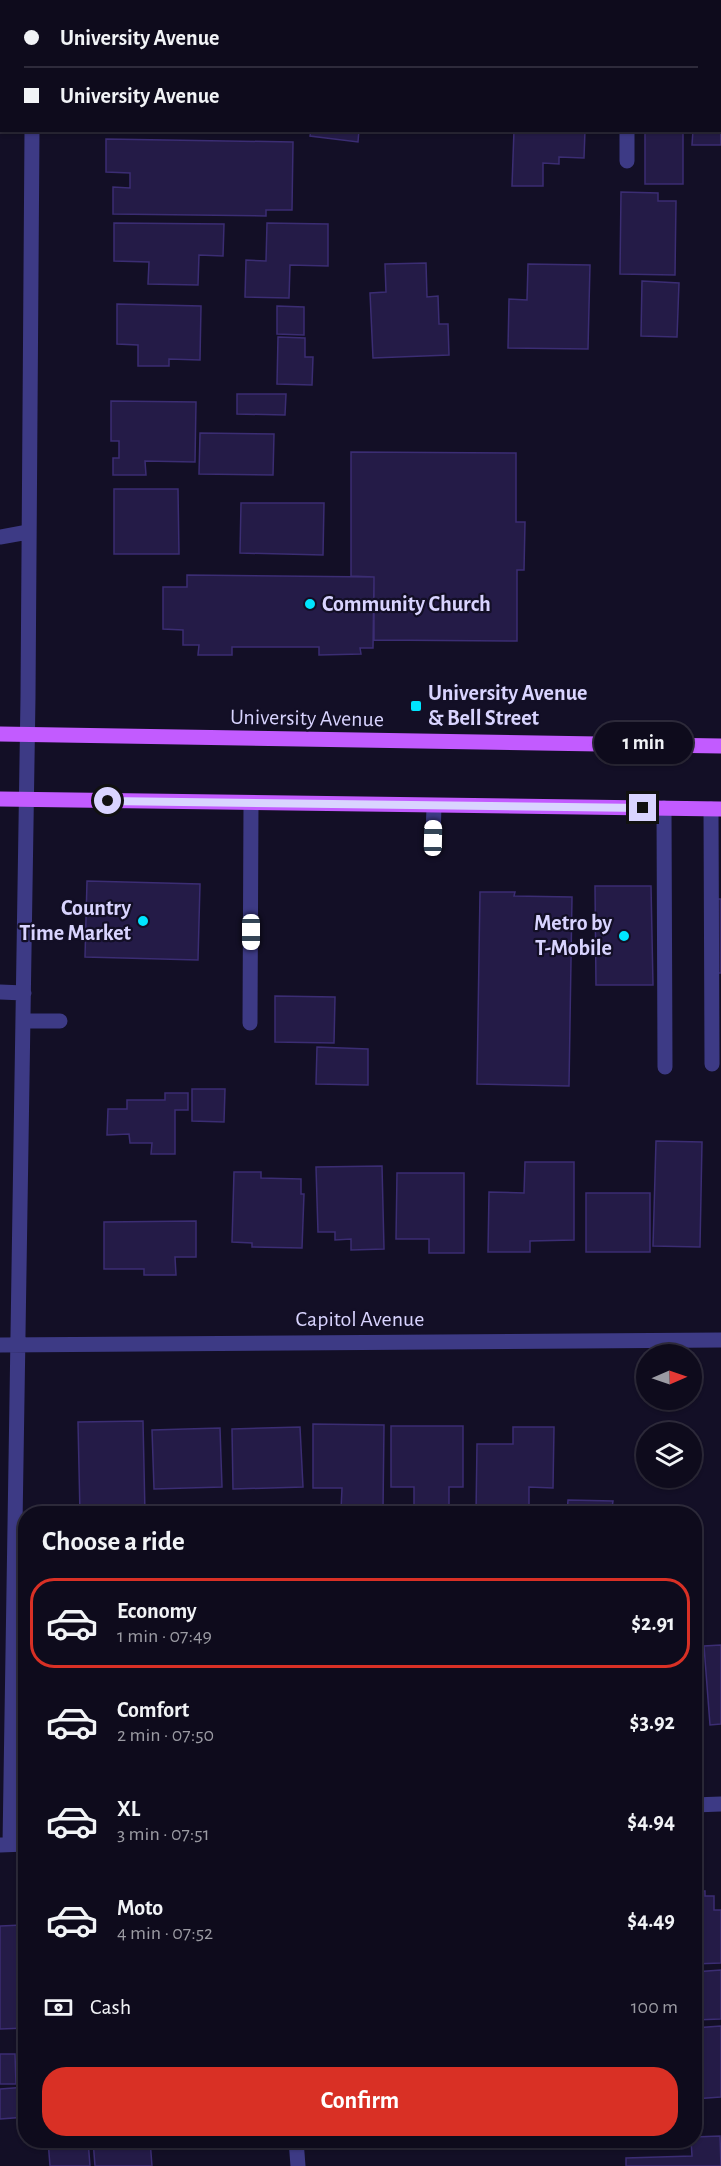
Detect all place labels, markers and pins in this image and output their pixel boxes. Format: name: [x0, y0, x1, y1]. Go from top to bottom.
place label: Community Church: [322, 593, 491, 616]
marker: Community Church: [303, 597, 317, 611]
place label: University Avenue & Bell Street: [428, 682, 588, 729]
marker: University Avenue & Bell Street: [409, 699, 423, 713]
place label: Country Time Market: [19, 897, 132, 944]
place label: Metro by T-Mobile: [534, 912, 612, 959]
marker: Country Time Market: [136, 914, 150, 928]
marker: Metro by T-Mobile: [617, 929, 631, 943]

